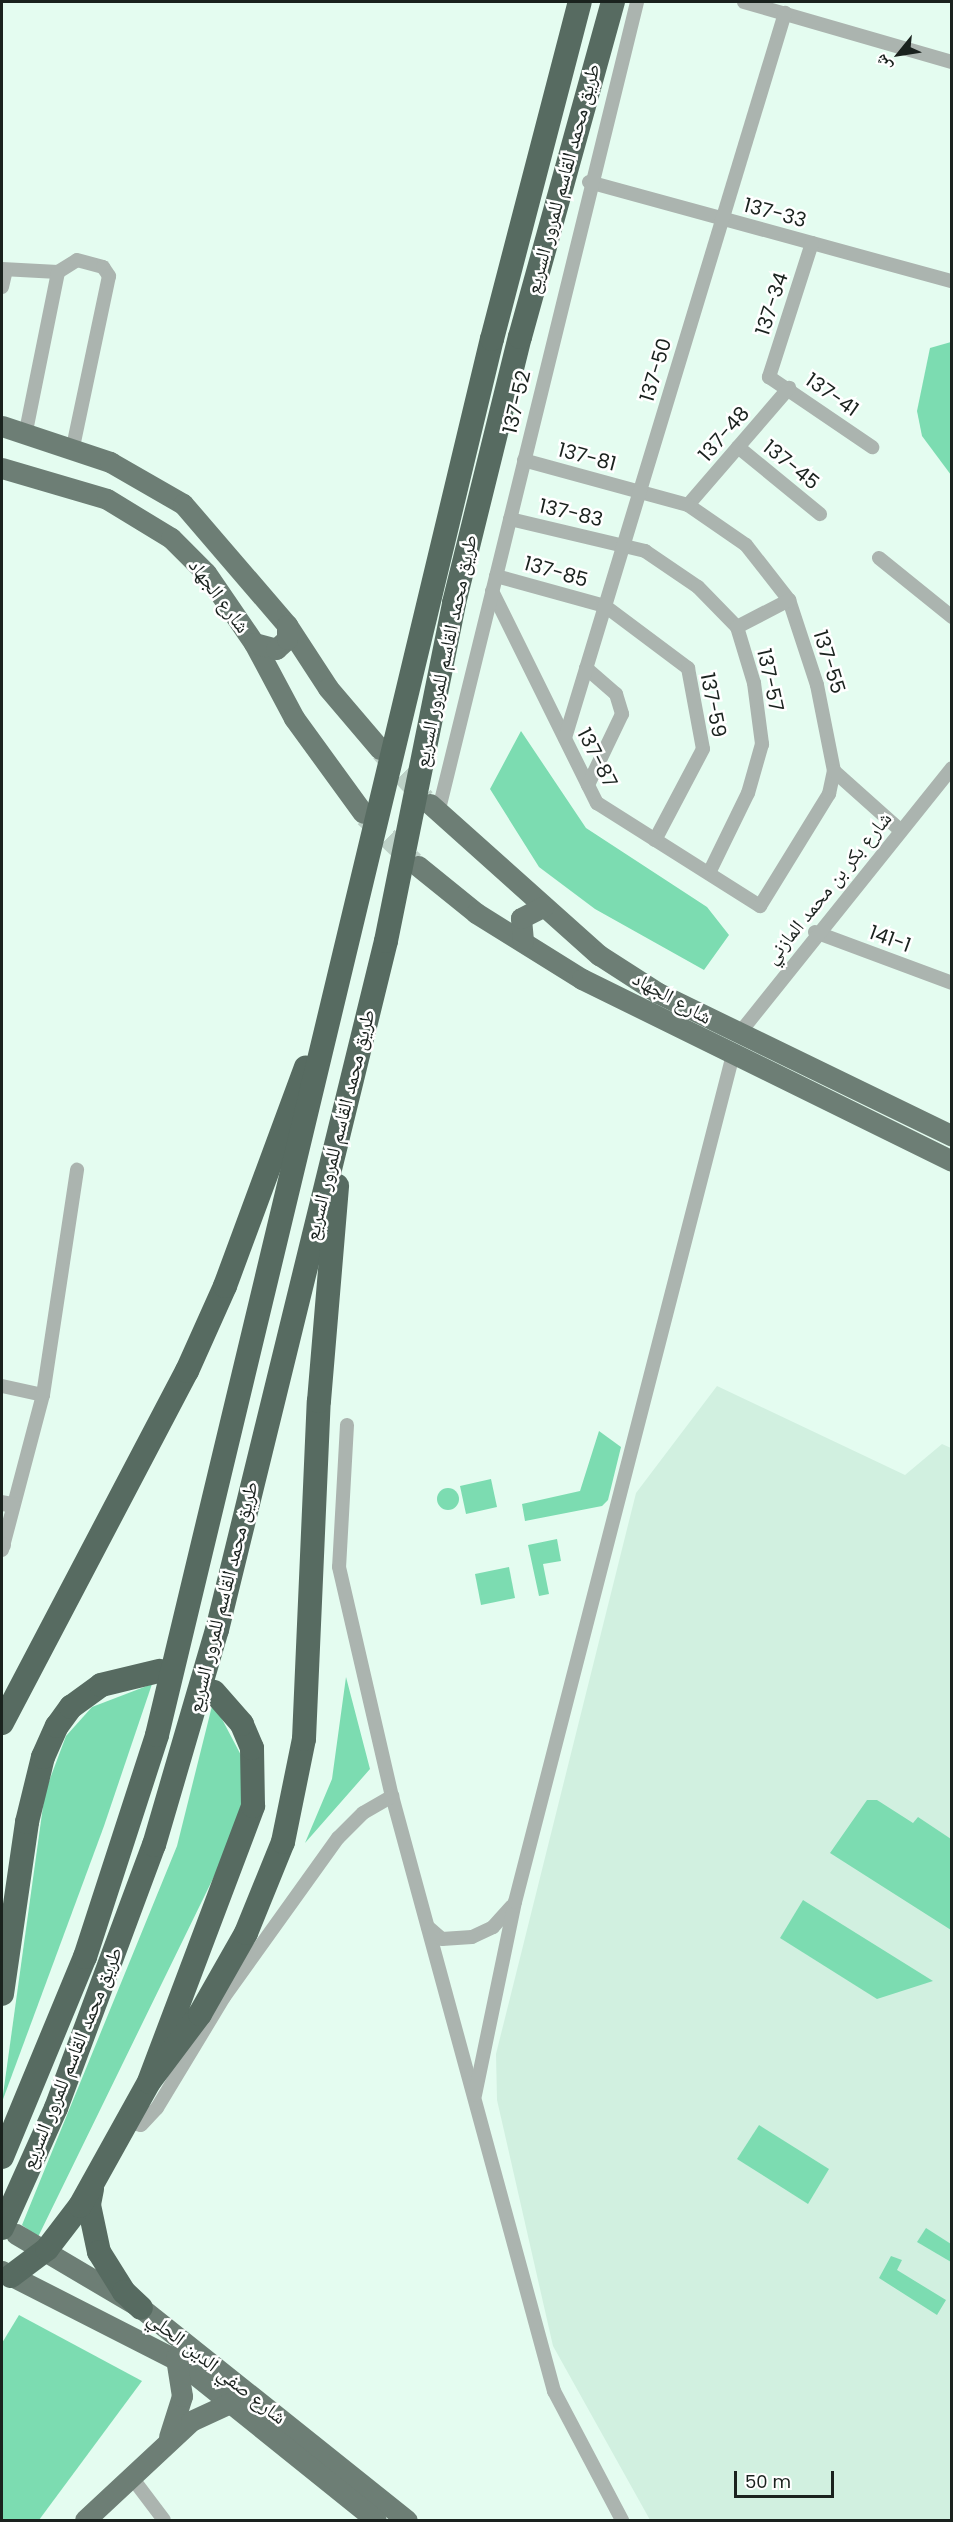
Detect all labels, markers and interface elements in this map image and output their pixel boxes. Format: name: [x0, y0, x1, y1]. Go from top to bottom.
north arrow: [869, 24, 929, 84]
text: ش: [869, 50, 897, 76]
street label: طريق محمد القاسم للمرور السريع: [521, 61, 605, 297]
street label: 137-33: [741, 193, 809, 233]
street label: 137-34: [751, 270, 793, 338]
street label: 137-50: [635, 335, 677, 405]
street label: 137-52: [498, 368, 536, 436]
street label: 137-41: [801, 368, 863, 422]
street label: 137-48: [694, 401, 754, 467]
street label: 137-45: [758, 435, 824, 495]
street label: 137-81: [555, 438, 619, 476]
street label: 137-83: [537, 494, 605, 532]
street label: طريق محمد القاسم للمرور السريع: [410, 532, 482, 770]
street label: 137-85: [521, 551, 591, 593]
street label: شارع الجهاد: [183, 554, 255, 638]
street label: 137-55: [808, 627, 850, 697]
street label: 137-57: [752, 646, 788, 714]
street label: 137-59: [695, 671, 731, 739]
street label: 137-87: [572, 724, 622, 792]
street label: شارع بكر بن محمد المازني: [759, 807, 897, 969]
street label: 141-1: [866, 920, 914, 958]
street label: شارع الجهاد: [628, 967, 716, 1029]
street label: طريق محمد القاسم للمرور السريع: [300, 1007, 380, 1243]
street label: طريق محمد القاسم للمرور السريع: [183, 1479, 263, 1715]
street label: طريق محمد القاسم للمرور السريع: [16, 1943, 128, 2173]
street label: شارع صفي الدين الحلي: [143, 2306, 291, 2430]
scale bar: [737, 2459, 838, 2497]
text: 50 m: [745, 2469, 791, 2494]

